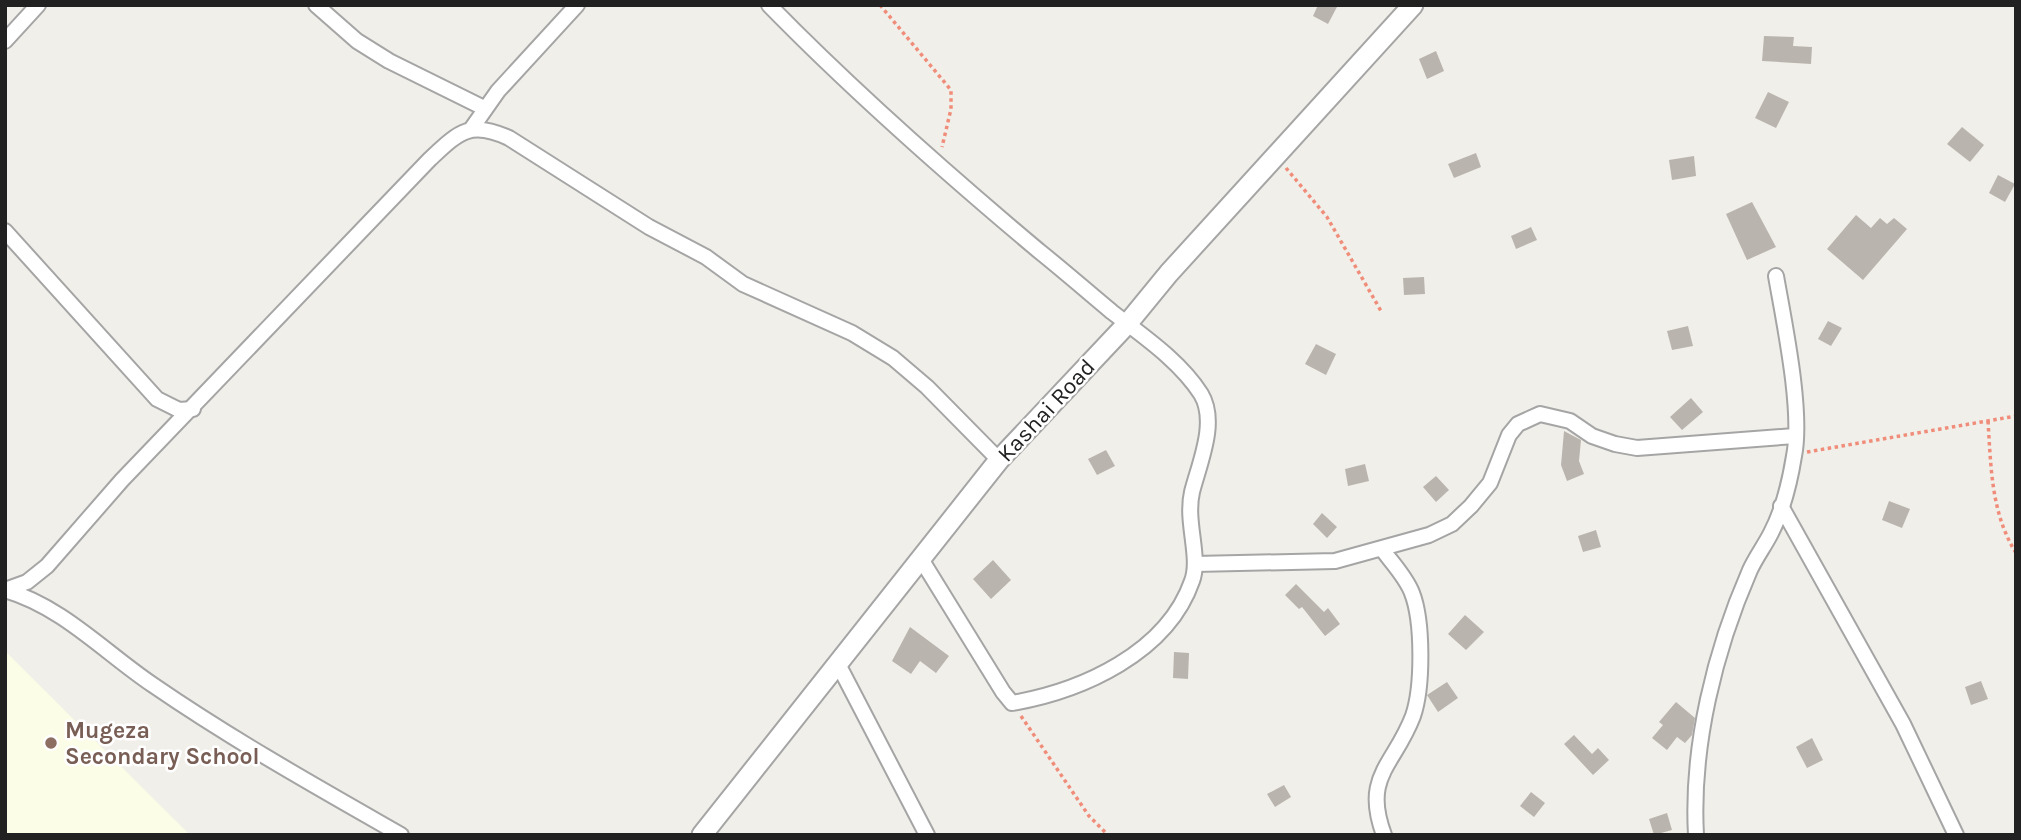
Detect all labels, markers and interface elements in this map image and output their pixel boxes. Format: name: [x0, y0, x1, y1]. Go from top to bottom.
street label: Kashai Road: [992, 353, 1101, 467]
place label: Mugeza Secondary School: [65, 717, 260, 770]
marker: Mugeza Secondary School: [43, 735, 59, 751]

